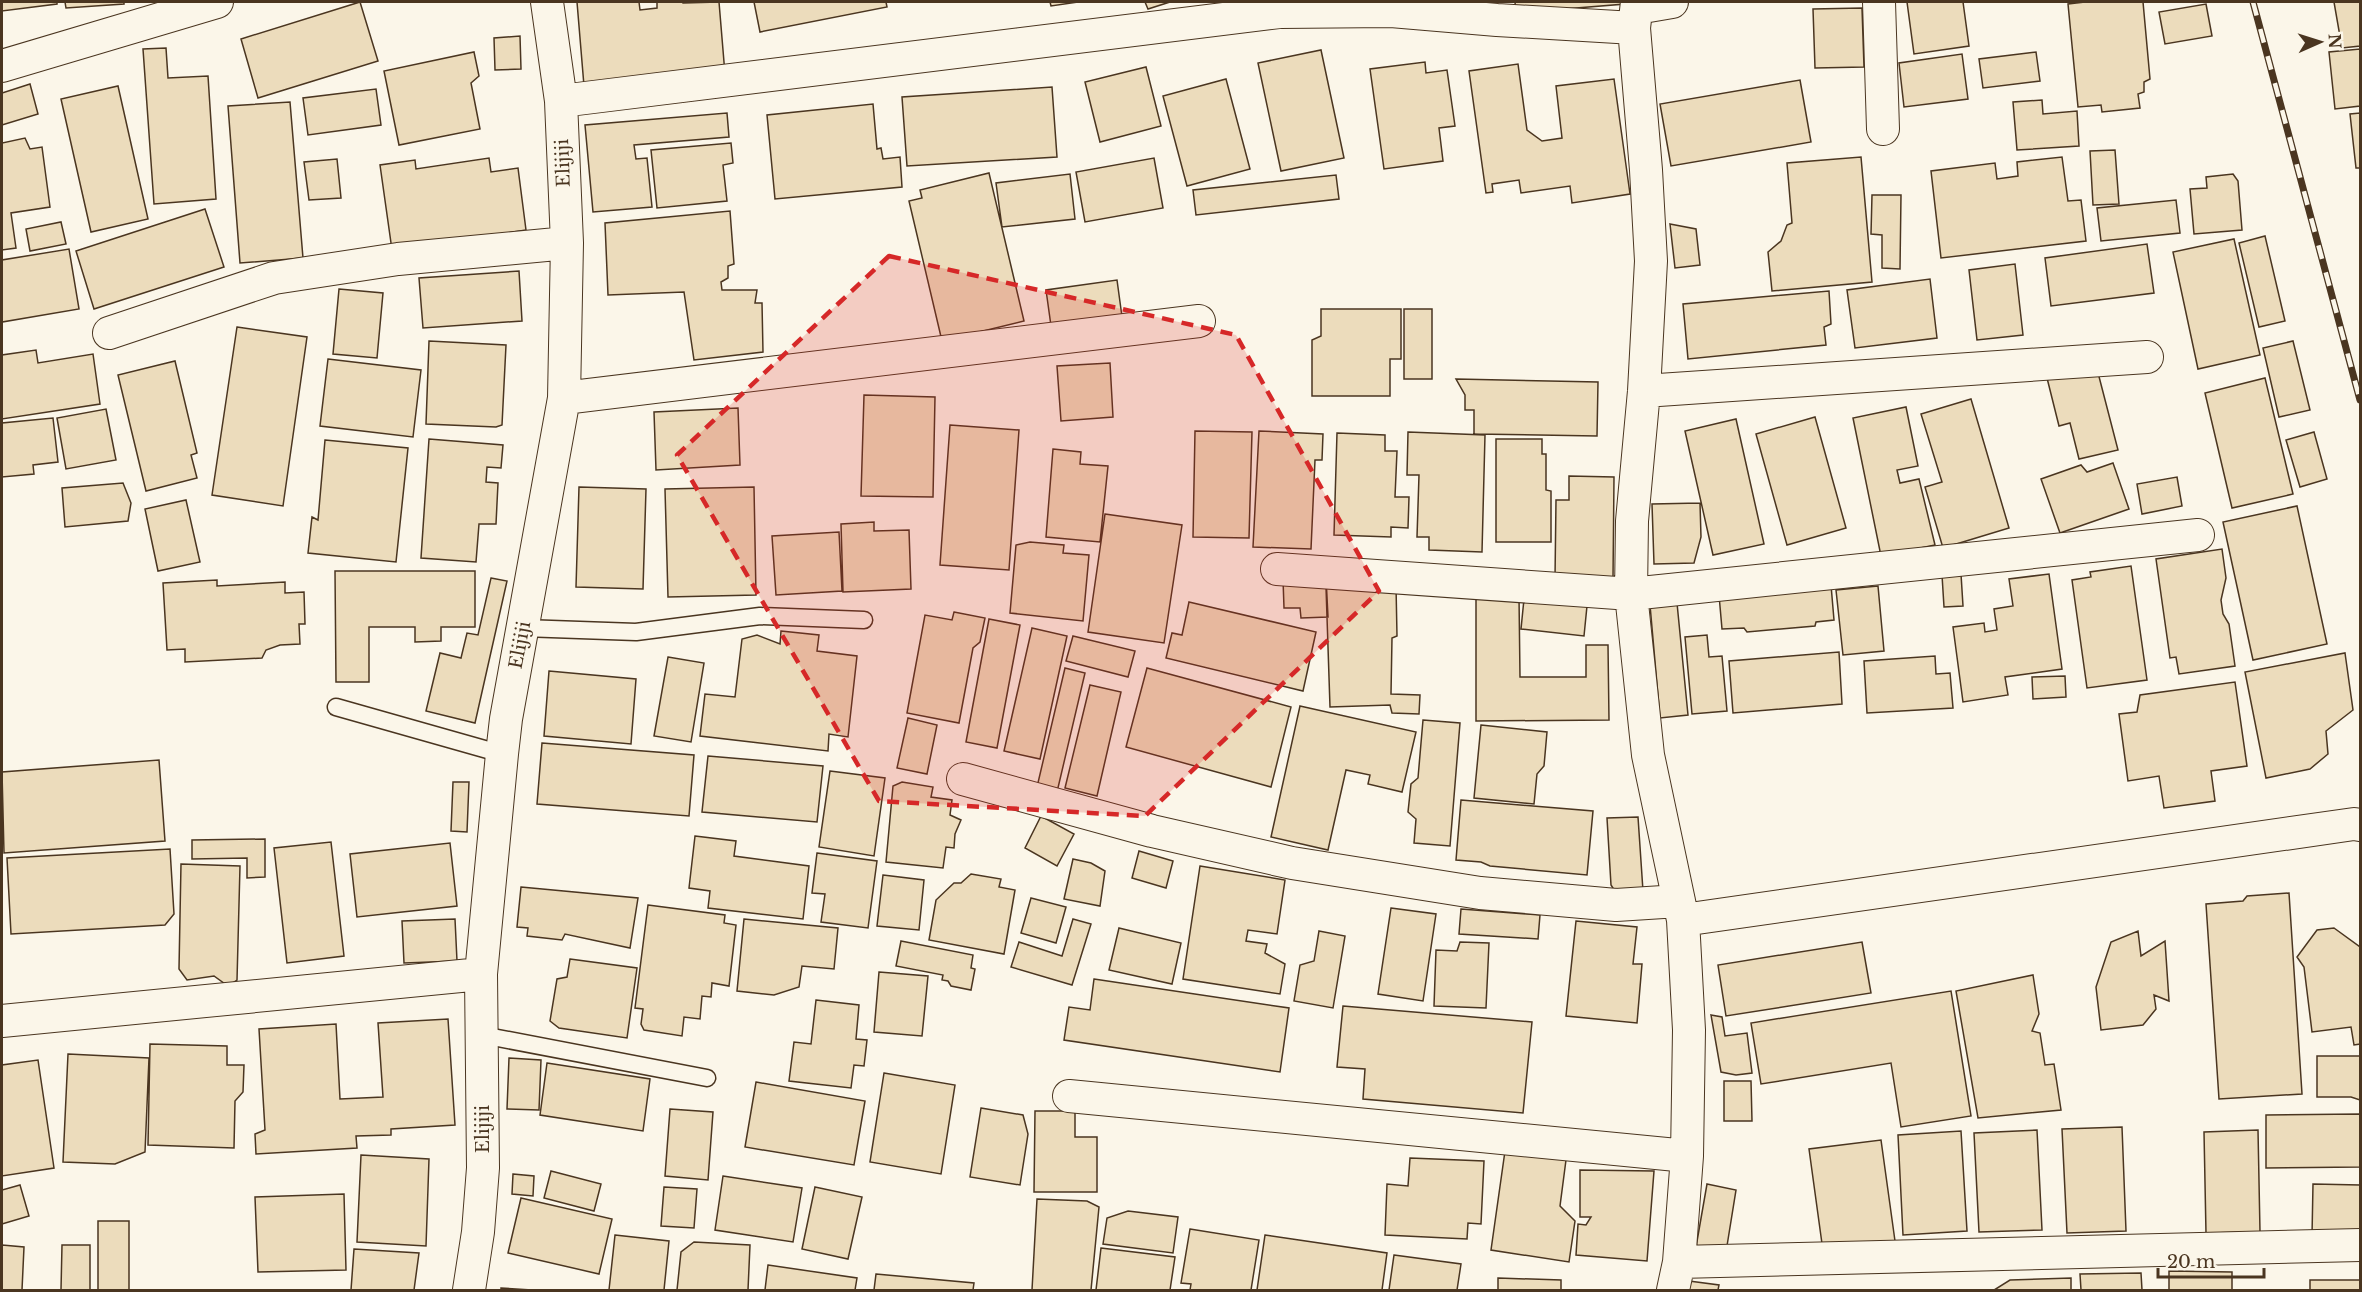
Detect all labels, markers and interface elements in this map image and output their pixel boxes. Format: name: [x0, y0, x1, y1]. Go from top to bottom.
north arrow: [2290, 12, 2350, 72]
text: N: [2325, 33, 2345, 49]
street label: Elijiji: [551, 138, 575, 188]
street label: Elijiji: [505, 619, 535, 671]
street label: Elijiji: [472, 1105, 494, 1153]
scale bar: [2158, 1241, 2264, 1279]
text: 20 m: [2167, 1251, 2215, 1273]

